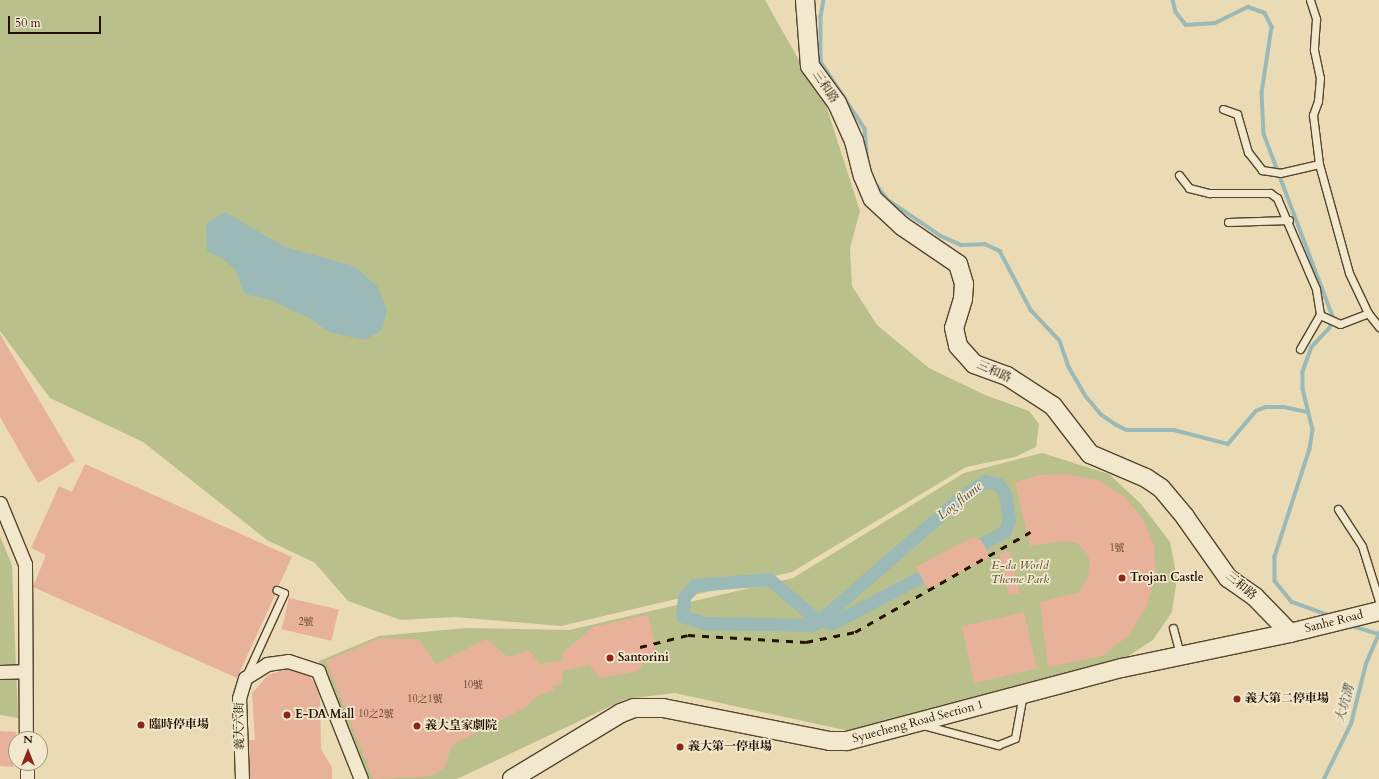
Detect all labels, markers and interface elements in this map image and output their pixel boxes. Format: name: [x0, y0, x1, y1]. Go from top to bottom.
scale bar: [10, 8, 103, 34]
text: 50 m: [15, 15, 41, 31]
street label: 三和路: [809, 68, 841, 106]
street label: 三和路: [975, 358, 1013, 386]
water label: Log flume: [935, 479, 985, 523]
house number: 1號: [1109, 543, 1125, 555]
park label: E-da World Theme Park: [991, 559, 1049, 587]
street label: 三和路: [1223, 569, 1259, 603]
place label: Trojan Castle: [1130, 571, 1204, 585]
marker: Trojan Castle: [1117, 573, 1127, 583]
street label: Sanhe Road: [1303, 608, 1365, 636]
house number: 2號: [298, 617, 314, 629]
place label: Santorini: [618, 651, 669, 665]
marker: Santorini: [605, 653, 615, 663]
house number: 10號: [463, 680, 483, 692]
water label: 大坑溝: [1332, 683, 1358, 725]
place label: 義大第二停車場: [1245, 692, 1329, 706]
house number: 10之1號: [407, 694, 443, 706]
marker: 義大第二停車場: [1232, 694, 1242, 704]
street label: Syuecheng Road Section 1: [851, 698, 985, 746]
street label: 義大六街: [232, 702, 248, 750]
place label: E-DA Mall: [295, 708, 354, 722]
house number: 10之2號: [358, 709, 394, 721]
marker: E-DA Mall: [282, 710, 292, 720]
place label: 臨時停車場: [149, 718, 209, 732]
place label: 義大皇家劇院: [425, 719, 497, 733]
marker: 臨時停車場: [136, 720, 146, 730]
marker: 義大皇家劇院: [412, 721, 422, 731]
north arrow: [8, 731, 48, 771]
text: N: [23, 732, 33, 747]
place label: 義大第一停車場: [688, 740, 772, 754]
marker: 義大第一停車場: [675, 742, 685, 752]

